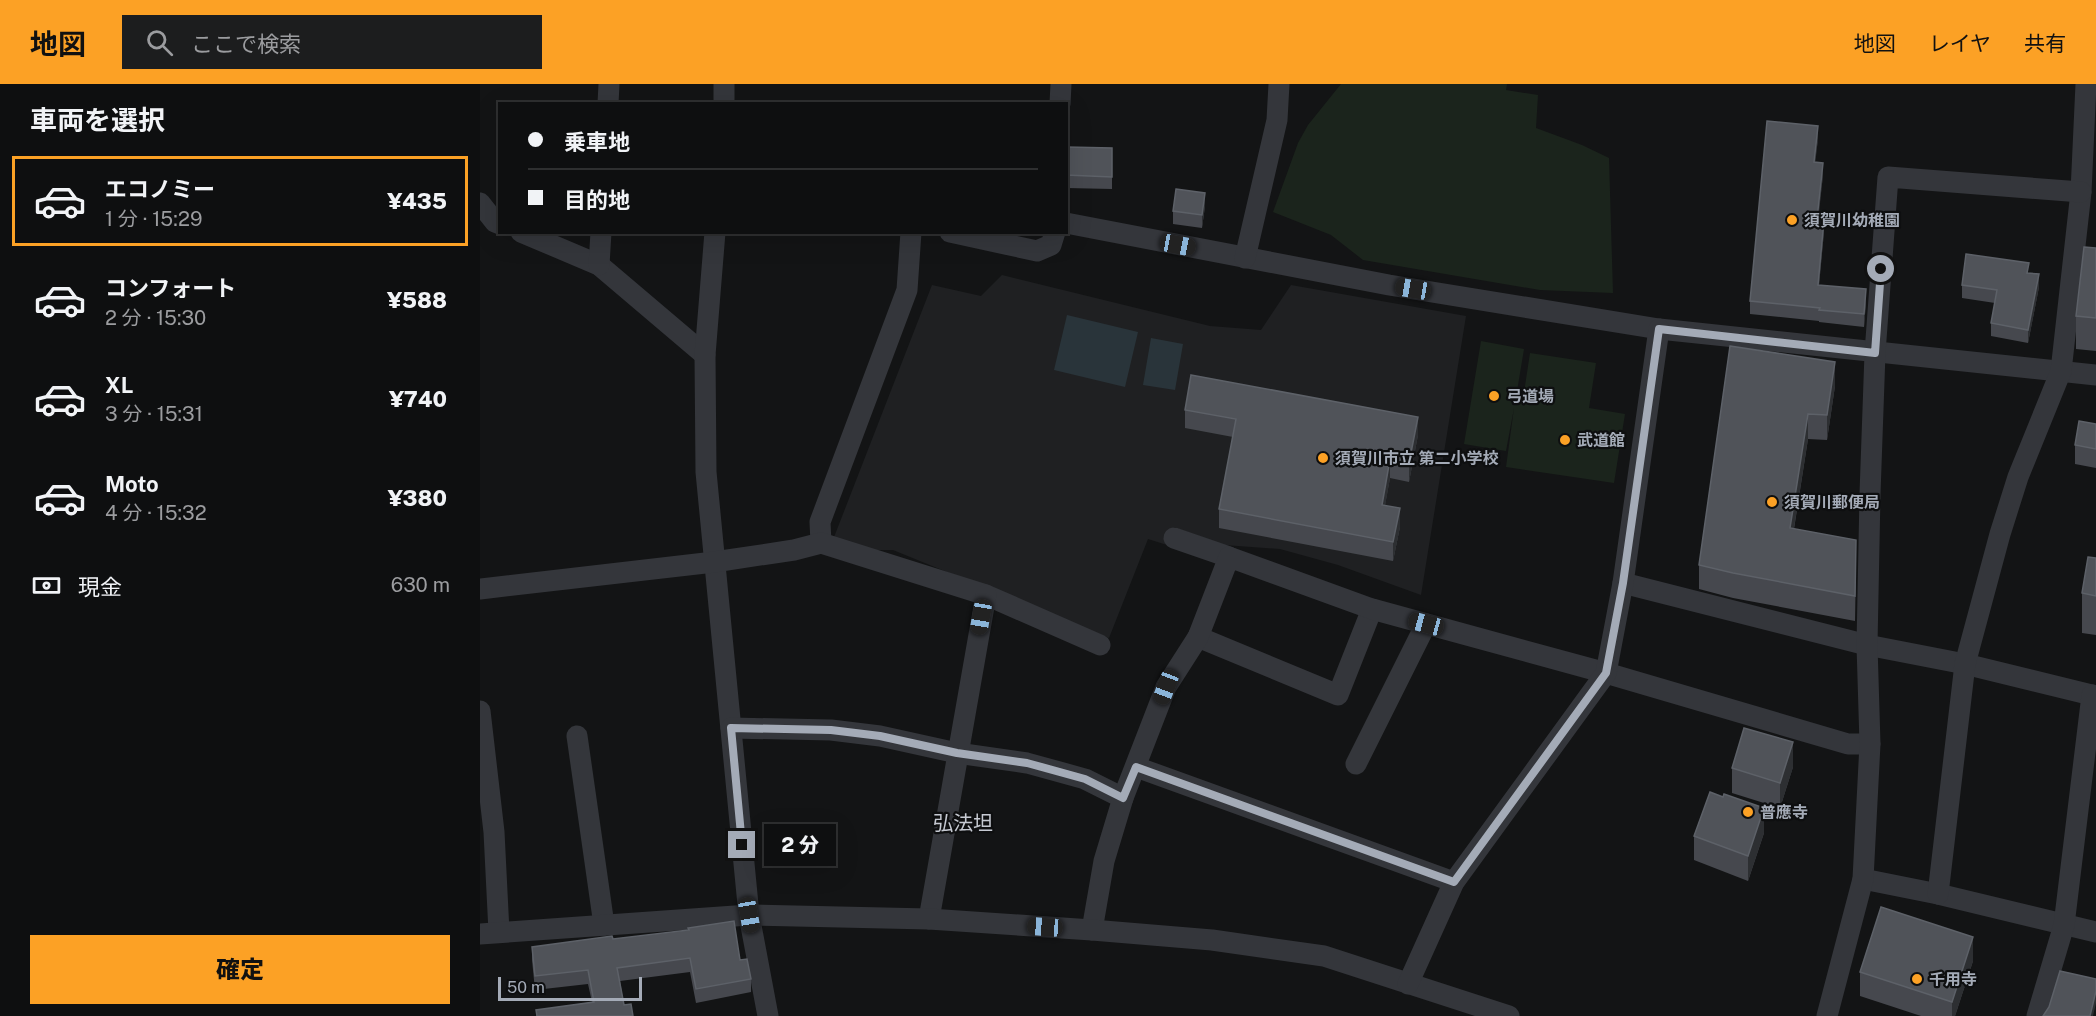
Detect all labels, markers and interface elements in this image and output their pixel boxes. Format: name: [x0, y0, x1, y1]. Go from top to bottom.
search box: [122, 15, 542, 69]
icon: search: [143, 26, 176, 59]
text: 地図: [30, 27, 86, 60]
text: ここで検索: [191, 31, 301, 57]
text: 地図: [1854, 31, 1896, 56]
text: レイヤ: [1929, 31, 1991, 56]
text: 共有: [2024, 31, 2066, 56]
text: 車両を選択: [30, 104, 165, 136]
text: 乗車地: [564, 129, 630, 155]
icon: car: [33, 174, 87, 228]
text: エコノミー: [105, 176, 215, 202]
text: 目的地: [564, 187, 630, 213]
text: ¥435: [387, 188, 447, 214]
text: 1 分 · 15:29: [105, 207, 202, 231]
place label: 須賀川幼稚園: [1804, 211, 1900, 230]
marker: 須賀川幼稚園: [1785, 213, 1799, 227]
car: [1159, 233, 1197, 257]
route start: [1867, 255, 1894, 282]
icon: car: [33, 273, 87, 327]
text: コンフォート: [105, 275, 236, 301]
car: [1394, 277, 1432, 301]
text: ¥588: [387, 287, 447, 313]
text: 2 分 · 15:30: [105, 306, 206, 330]
icon: car: [33, 372, 87, 426]
text: XL: [105, 372, 133, 398]
text: ¥740: [389, 386, 447, 412]
place label: 弓道場: [1506, 387, 1554, 406]
marker: 弓道場: [1487, 389, 1501, 403]
text: 3 分 · 15:31: [105, 402, 203, 426]
place label: 武道館: [1577, 431, 1625, 450]
marker: 武道館: [1558, 433, 1572, 447]
place label: 須賀川市立 第二小学校: [1335, 449, 1499, 468]
marker: 須賀川市立 第二小学校: [1316, 451, 1330, 465]
icon: car: [33, 471, 87, 525]
text: Moto: [105, 471, 159, 497]
text: ¥380: [388, 485, 447, 511]
place label: 須賀川郵便局: [1784, 493, 1880, 512]
marker: 須賀川郵便局: [1765, 495, 1779, 509]
text: 4 分 · 15:32: [105, 501, 207, 525]
icon: cash: [30, 569, 63, 602]
text: 630 m: [391, 573, 450, 597]
text: 現金: [78, 574, 122, 600]
car: [969, 598, 993, 636]
car: [1406, 611, 1446, 637]
car: [1151, 667, 1181, 707]
place label: 普應寺: [1760, 803, 1808, 822]
marker: 普應寺: [1741, 805, 1755, 819]
district label: 弘法坦: [933, 811, 993, 835]
callout: 2 分: [763, 824, 835, 866]
route end: [728, 831, 755, 858]
text: 2 分: [781, 833, 819, 857]
car: [737, 896, 761, 934]
car: [1026, 917, 1064, 937]
button: 確定: [30, 935, 450, 1004]
place label: 千用寺: [1929, 970, 1977, 989]
marker: 千用寺: [1910, 972, 1924, 986]
scale bar: [498, 974, 642, 1002]
text: 50 m: [507, 978, 545, 997]

